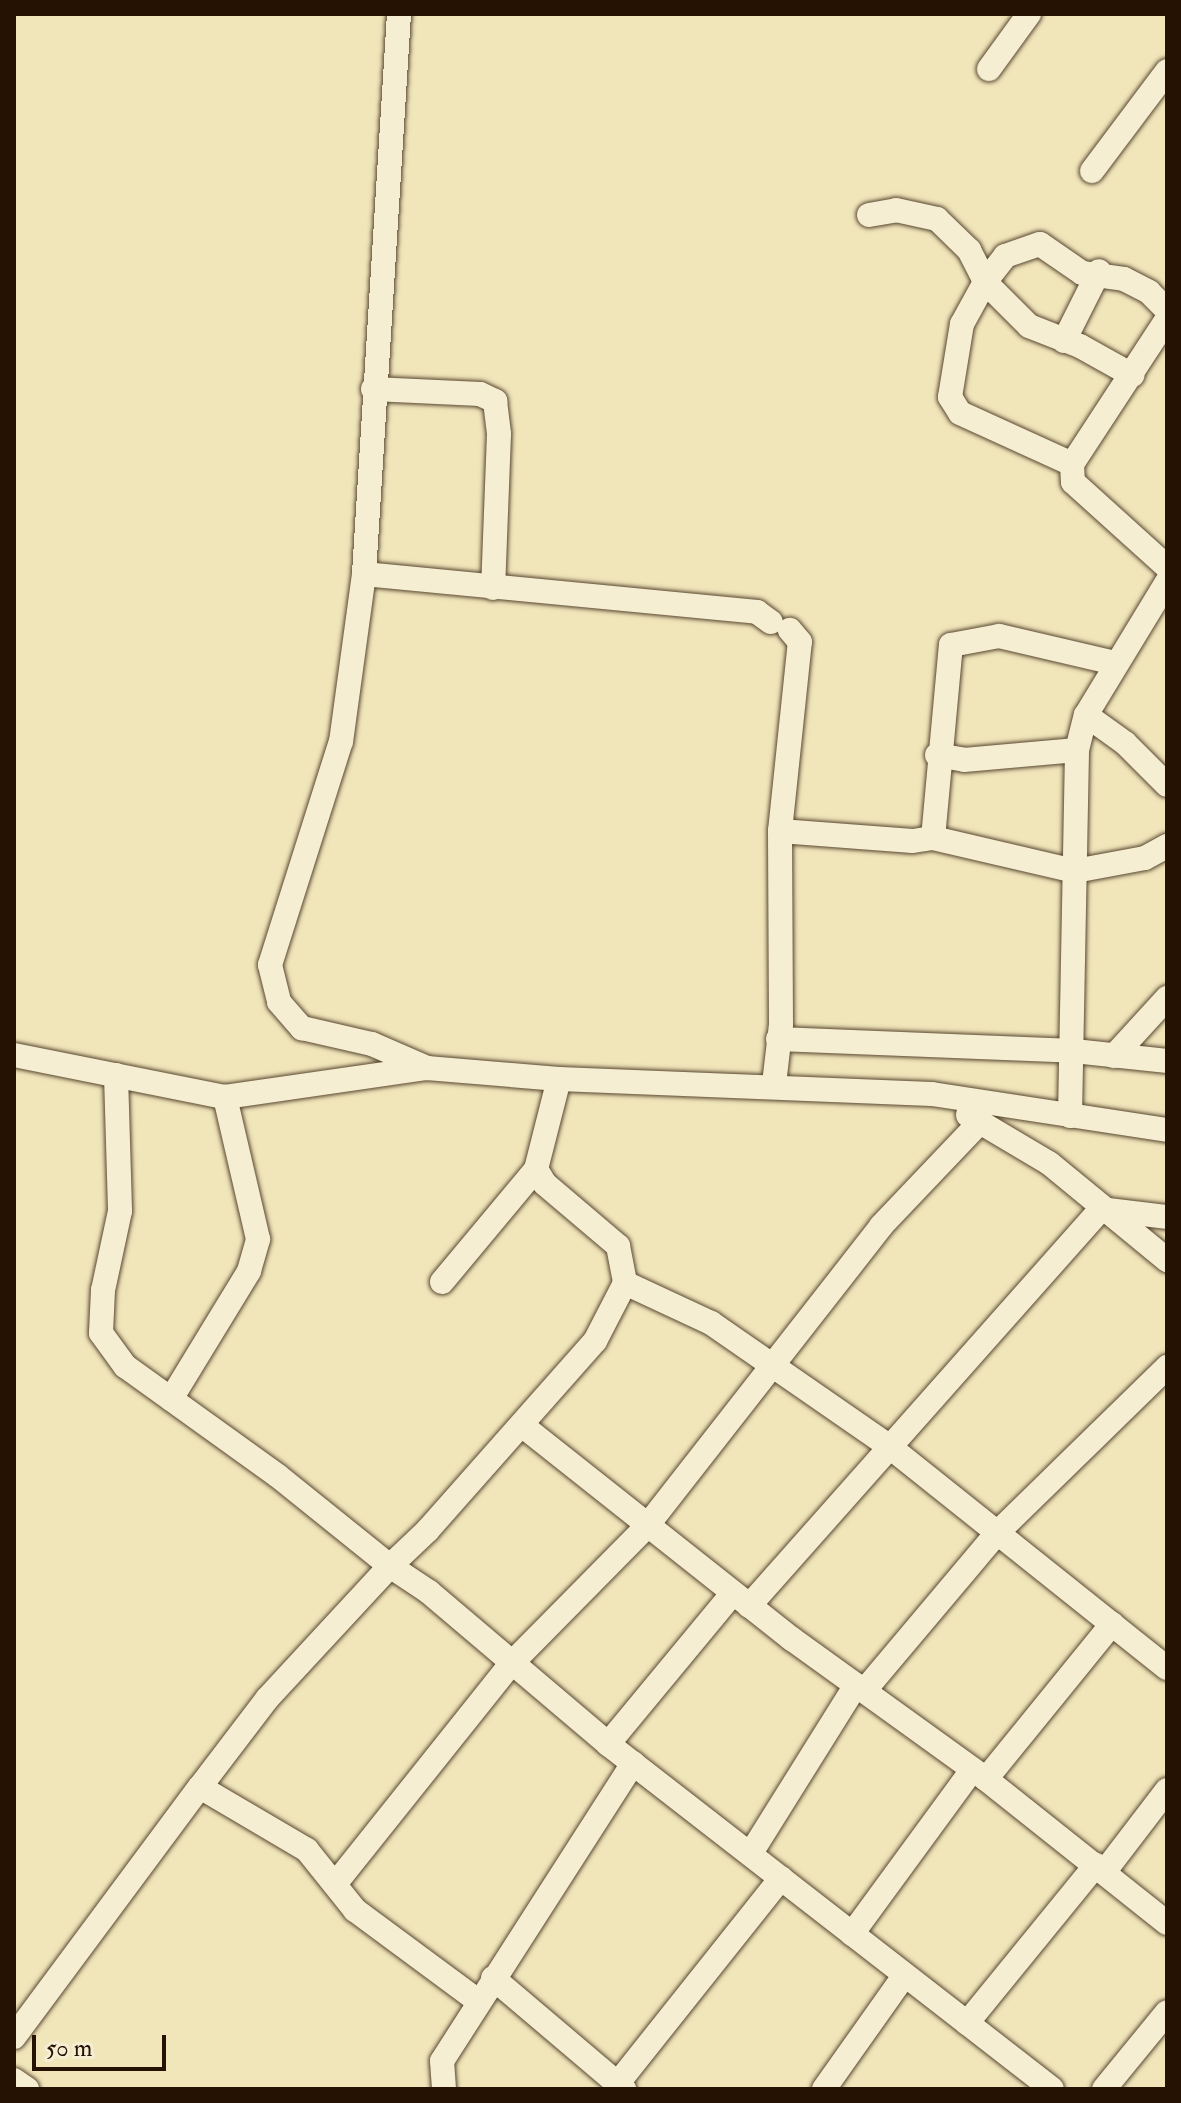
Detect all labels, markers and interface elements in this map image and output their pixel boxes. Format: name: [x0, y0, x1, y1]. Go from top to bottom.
scale bar: [36, 2019, 170, 2069]
text: 50 m: [46, 2033, 92, 2064]

